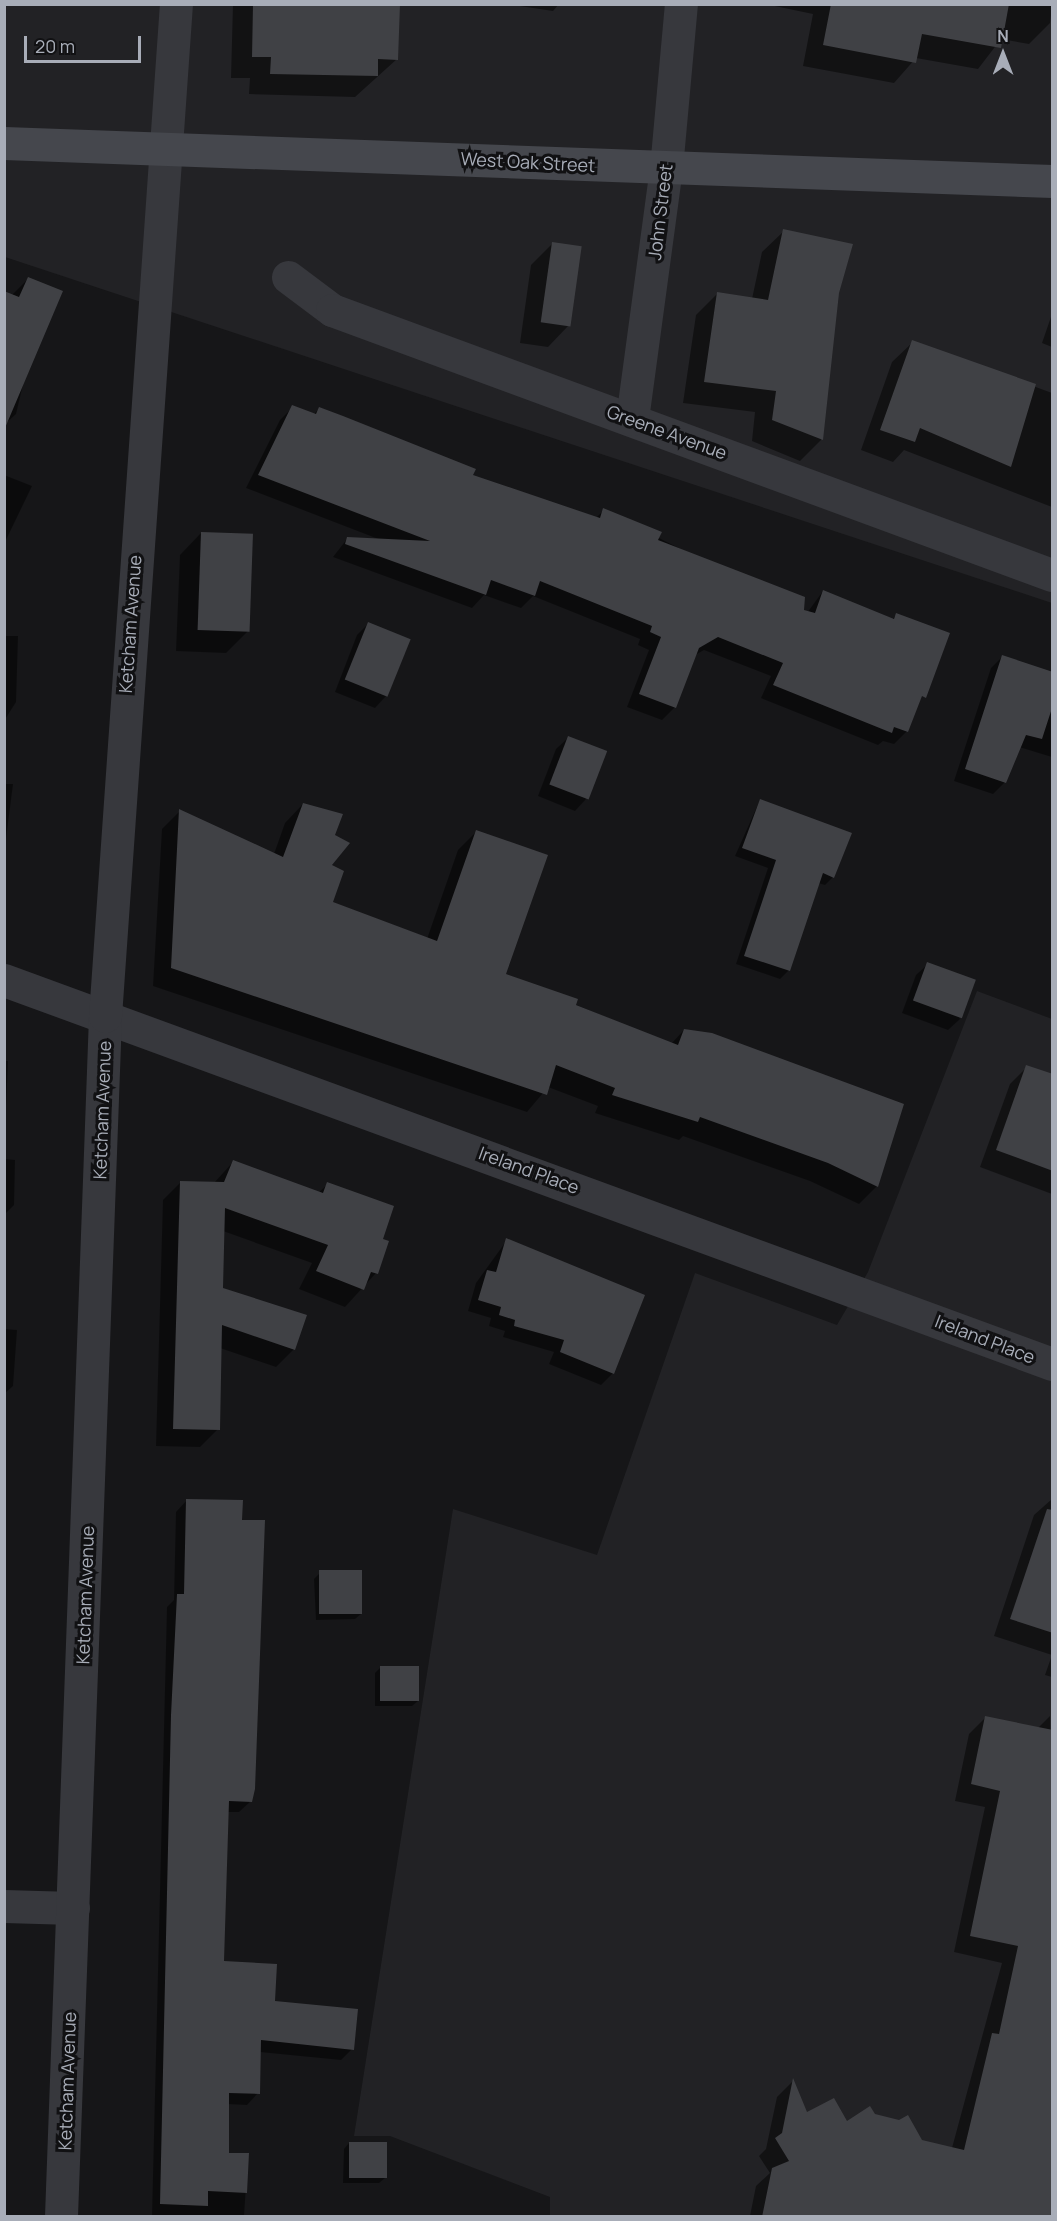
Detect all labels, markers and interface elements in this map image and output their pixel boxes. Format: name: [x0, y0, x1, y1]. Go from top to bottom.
scale bar: [27, 24, 144, 62]
north arrow: [973, 24, 1033, 84]
text: N: [997, 25, 1009, 47]
text: 20 m: [35, 34, 75, 58]
street label: West Oak Street: [460, 148, 596, 176]
street label: John Street: [643, 163, 677, 261]
street label: Greene Avenue: [604, 400, 730, 464]
street label: Ketcham Avenue: [114, 554, 146, 694]
street label: Ketcham Avenue: [89, 1040, 115, 1180]
street label: Ireland Place: [476, 1142, 582, 1198]
street label: Ireland Place: [932, 1310, 1038, 1368]
street label: Ketcham Avenue: [72, 1525, 98, 1665]
street label: Ketcham Avenue: [54, 2011, 80, 2151]

